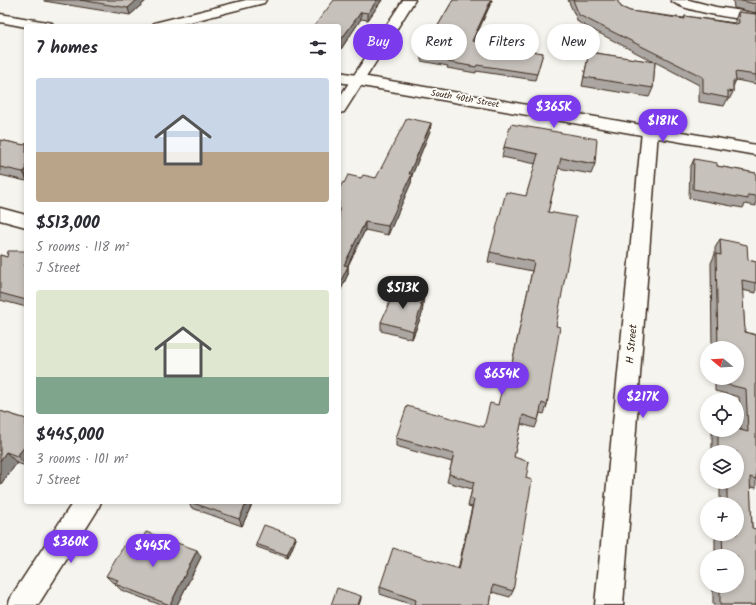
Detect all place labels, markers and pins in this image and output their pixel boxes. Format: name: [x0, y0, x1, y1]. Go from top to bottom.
pin: $365K: [526, 95, 582, 129]
pin: $181K: [635, 109, 691, 143]
pin: $513K: [375, 276, 431, 310]
pin: $654K: [474, 362, 530, 396]
pin: $217K: [615, 385, 671, 419]
pin: $360K: [43, 530, 99, 564]
pin: $445K: [125, 534, 181, 568]

